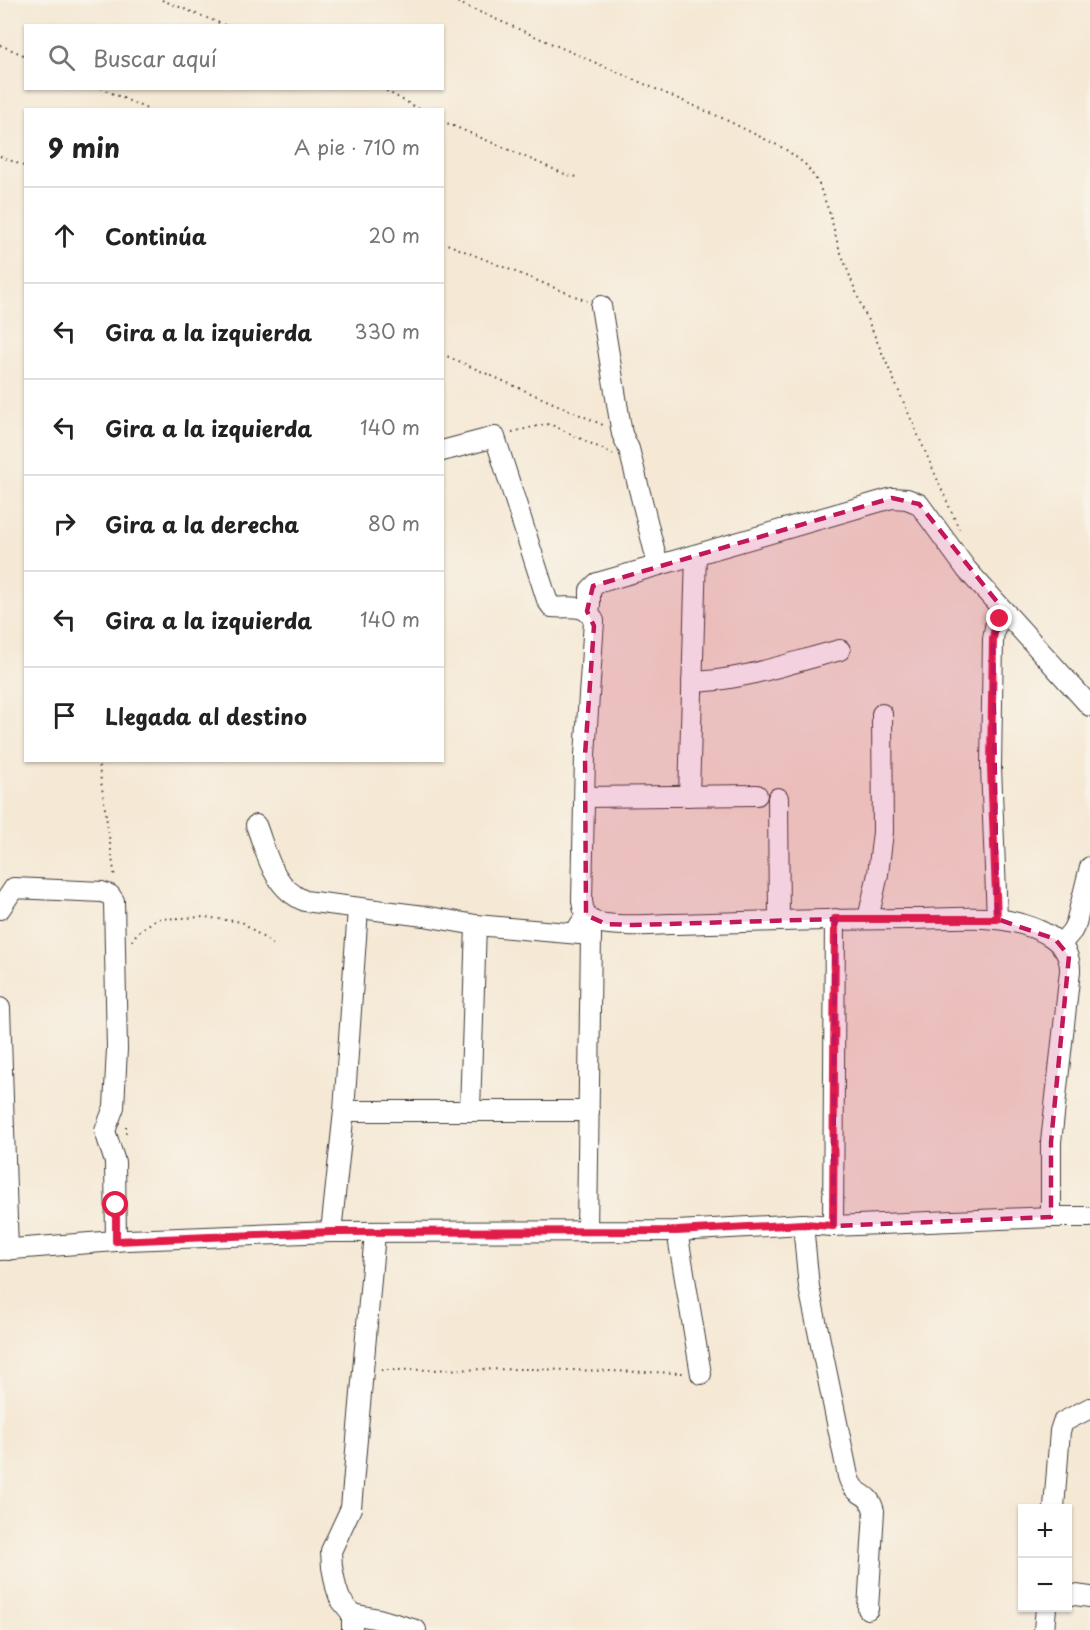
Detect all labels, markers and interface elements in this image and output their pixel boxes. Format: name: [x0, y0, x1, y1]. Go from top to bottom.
search box: [24, 24, 444, 90]
icon: search: [45, 41, 78, 74]
text: Buscar aquí: [93, 41, 217, 74]
text: 9 min: [48, 128, 120, 167]
text: A pie · 710 m: [294, 132, 420, 162]
icon: ahead: [48, 219, 81, 252]
text: Continúa: [105, 219, 207, 252]
text: 20 m: [368, 220, 420, 250]
icon: left: [48, 315, 81, 348]
text: Gira a la izquierda: [105, 315, 312, 348]
text: 330 m: [354, 316, 420, 346]
icon: left: [48, 411, 81, 444]
text: Gira a la izquierda: [105, 411, 312, 444]
text: 140 m: [360, 412, 420, 442]
icon: right: [48, 507, 81, 540]
text: Gira a la derecha: [105, 507, 299, 540]
text: 80 m: [368, 508, 420, 538]
icon: left: [48, 603, 81, 636]
text: Gira a la izquierda: [105, 603, 312, 636]
text: 140 m: [360, 604, 420, 634]
route end: [986, 605, 1012, 631]
icon: arrive: [48, 699, 81, 732]
text: Llegada al destino: [105, 699, 307, 732]
route start: [102, 1191, 128, 1217]
map controls: [1018, 1504, 1072, 1612]
button: +: [1018, 1504, 1072, 1558]
button: −: [1018, 1558, 1072, 1612]

